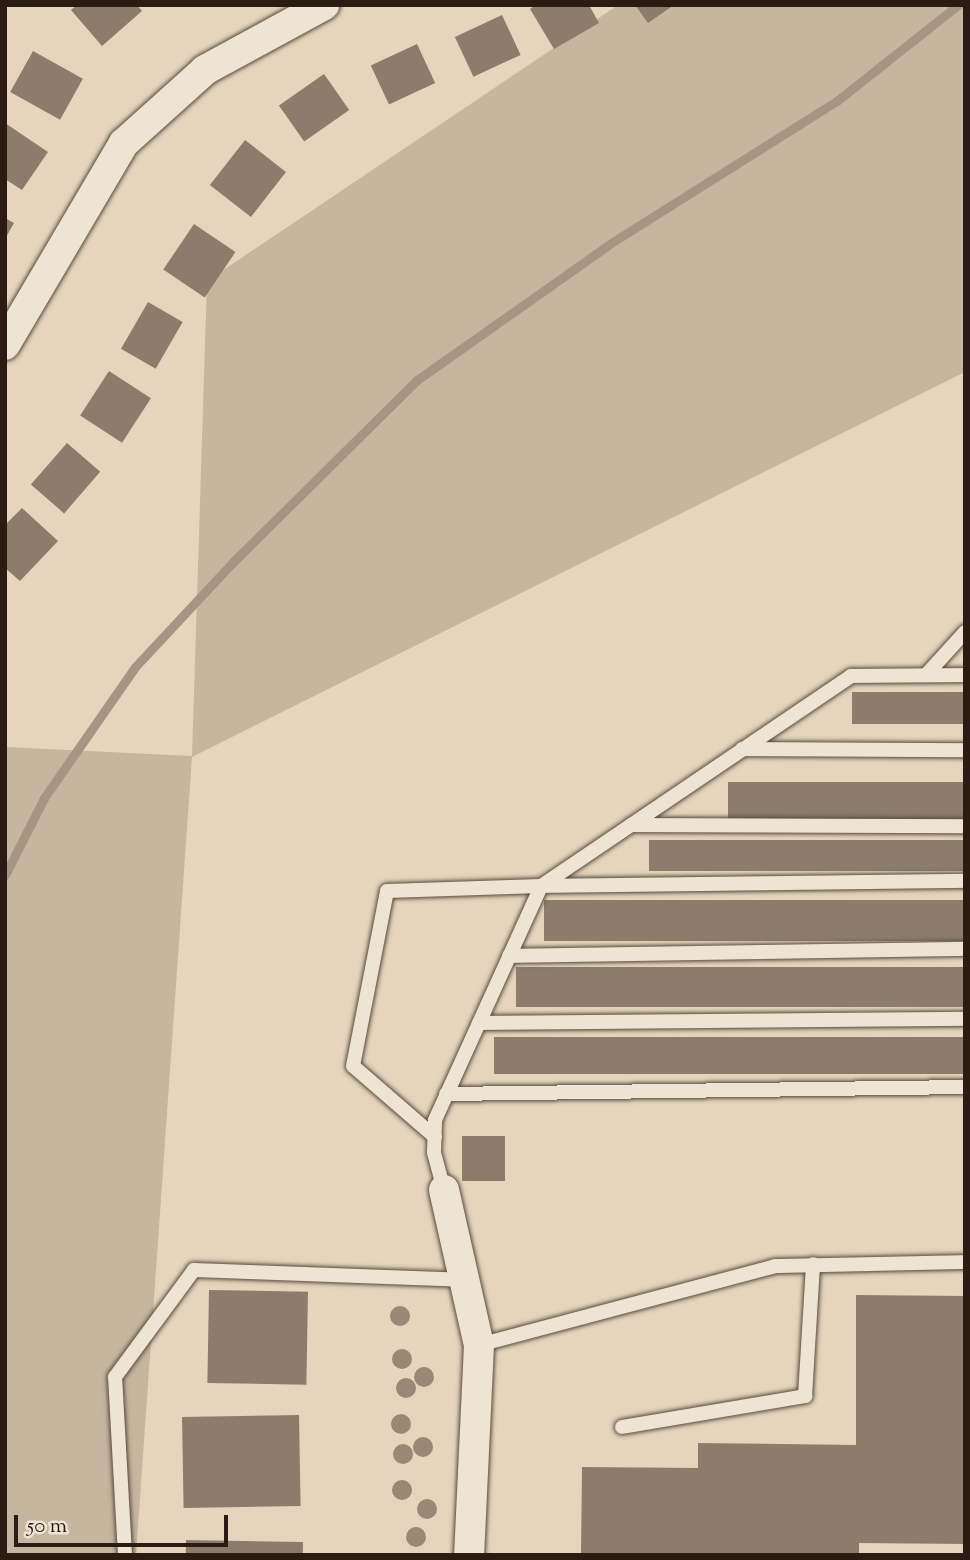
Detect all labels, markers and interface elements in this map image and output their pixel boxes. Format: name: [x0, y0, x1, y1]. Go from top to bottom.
scale bar: [18, 1500, 231, 1544]
text: 50 m: [27, 1512, 67, 1542]

